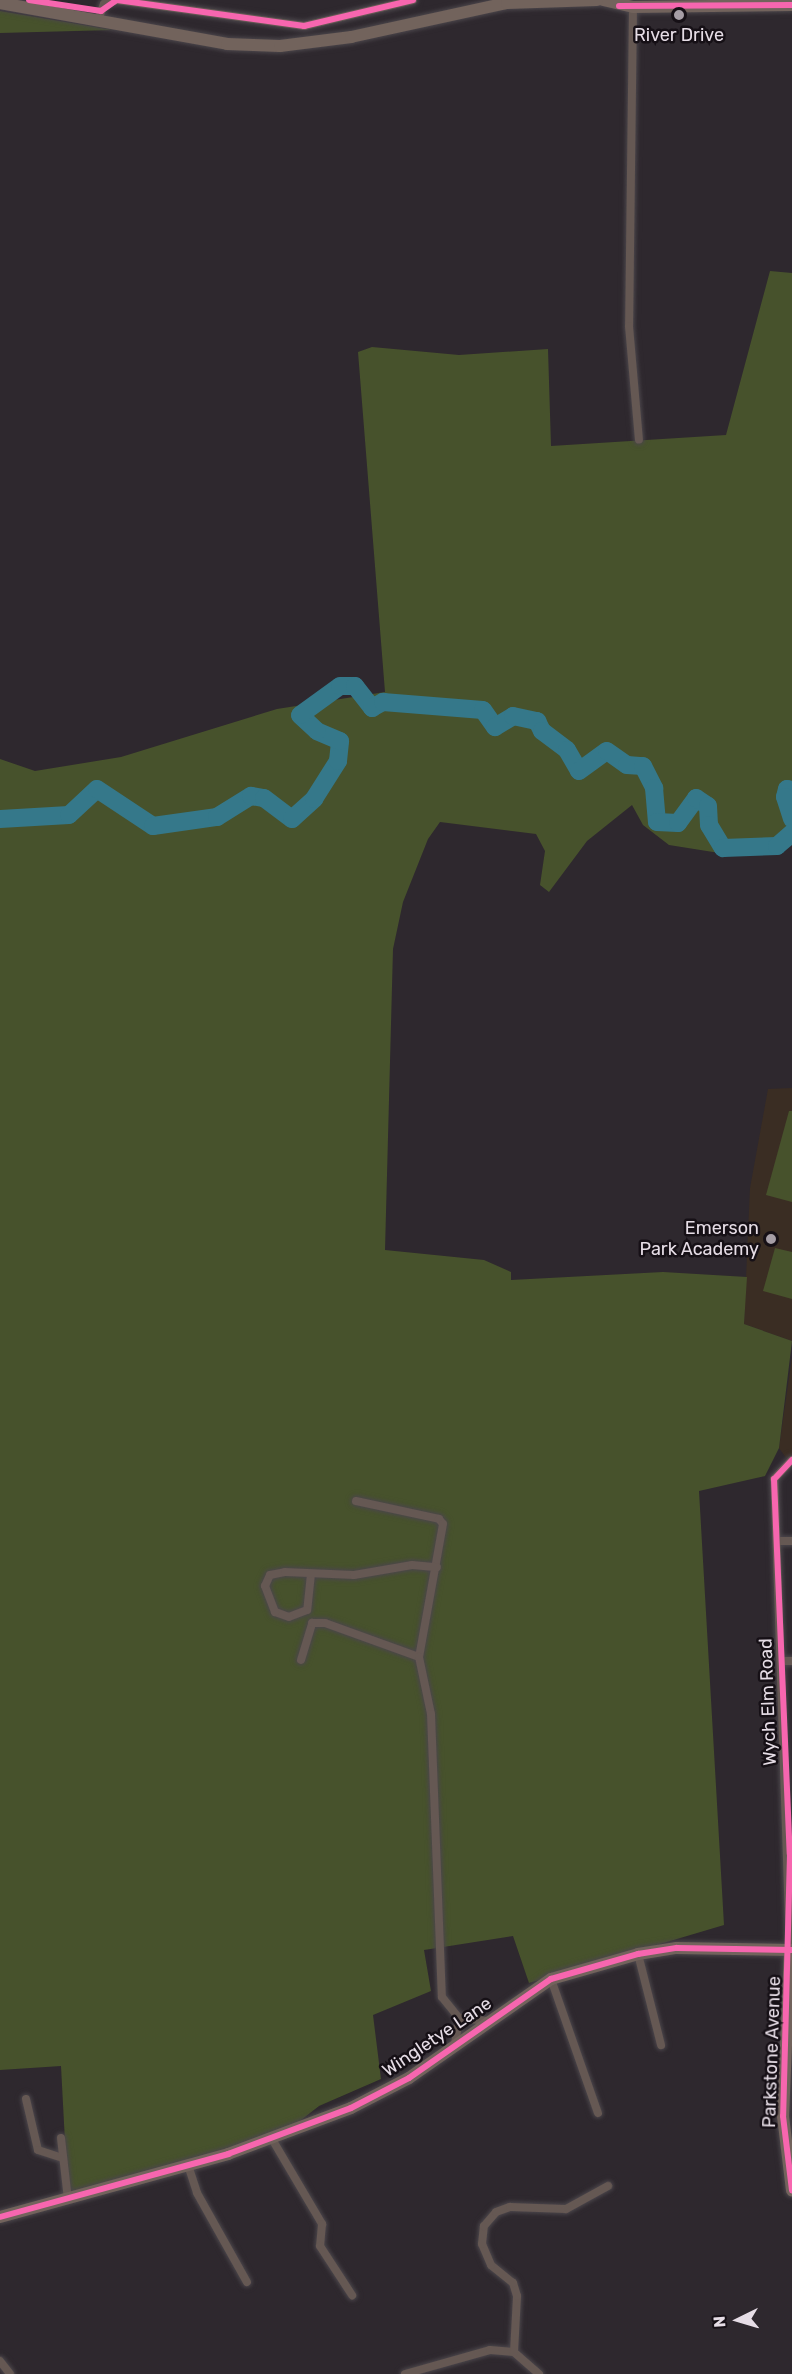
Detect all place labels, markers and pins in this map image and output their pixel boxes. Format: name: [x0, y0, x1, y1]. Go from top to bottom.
marker: River Drive: [672, 8, 686, 22]
place label: River Drive: [634, 24, 724, 46]
place label: Emerson Park Academy: [639, 1218, 759, 1260]
marker: Emerson Park Academy: [764, 1232, 778, 1246]

